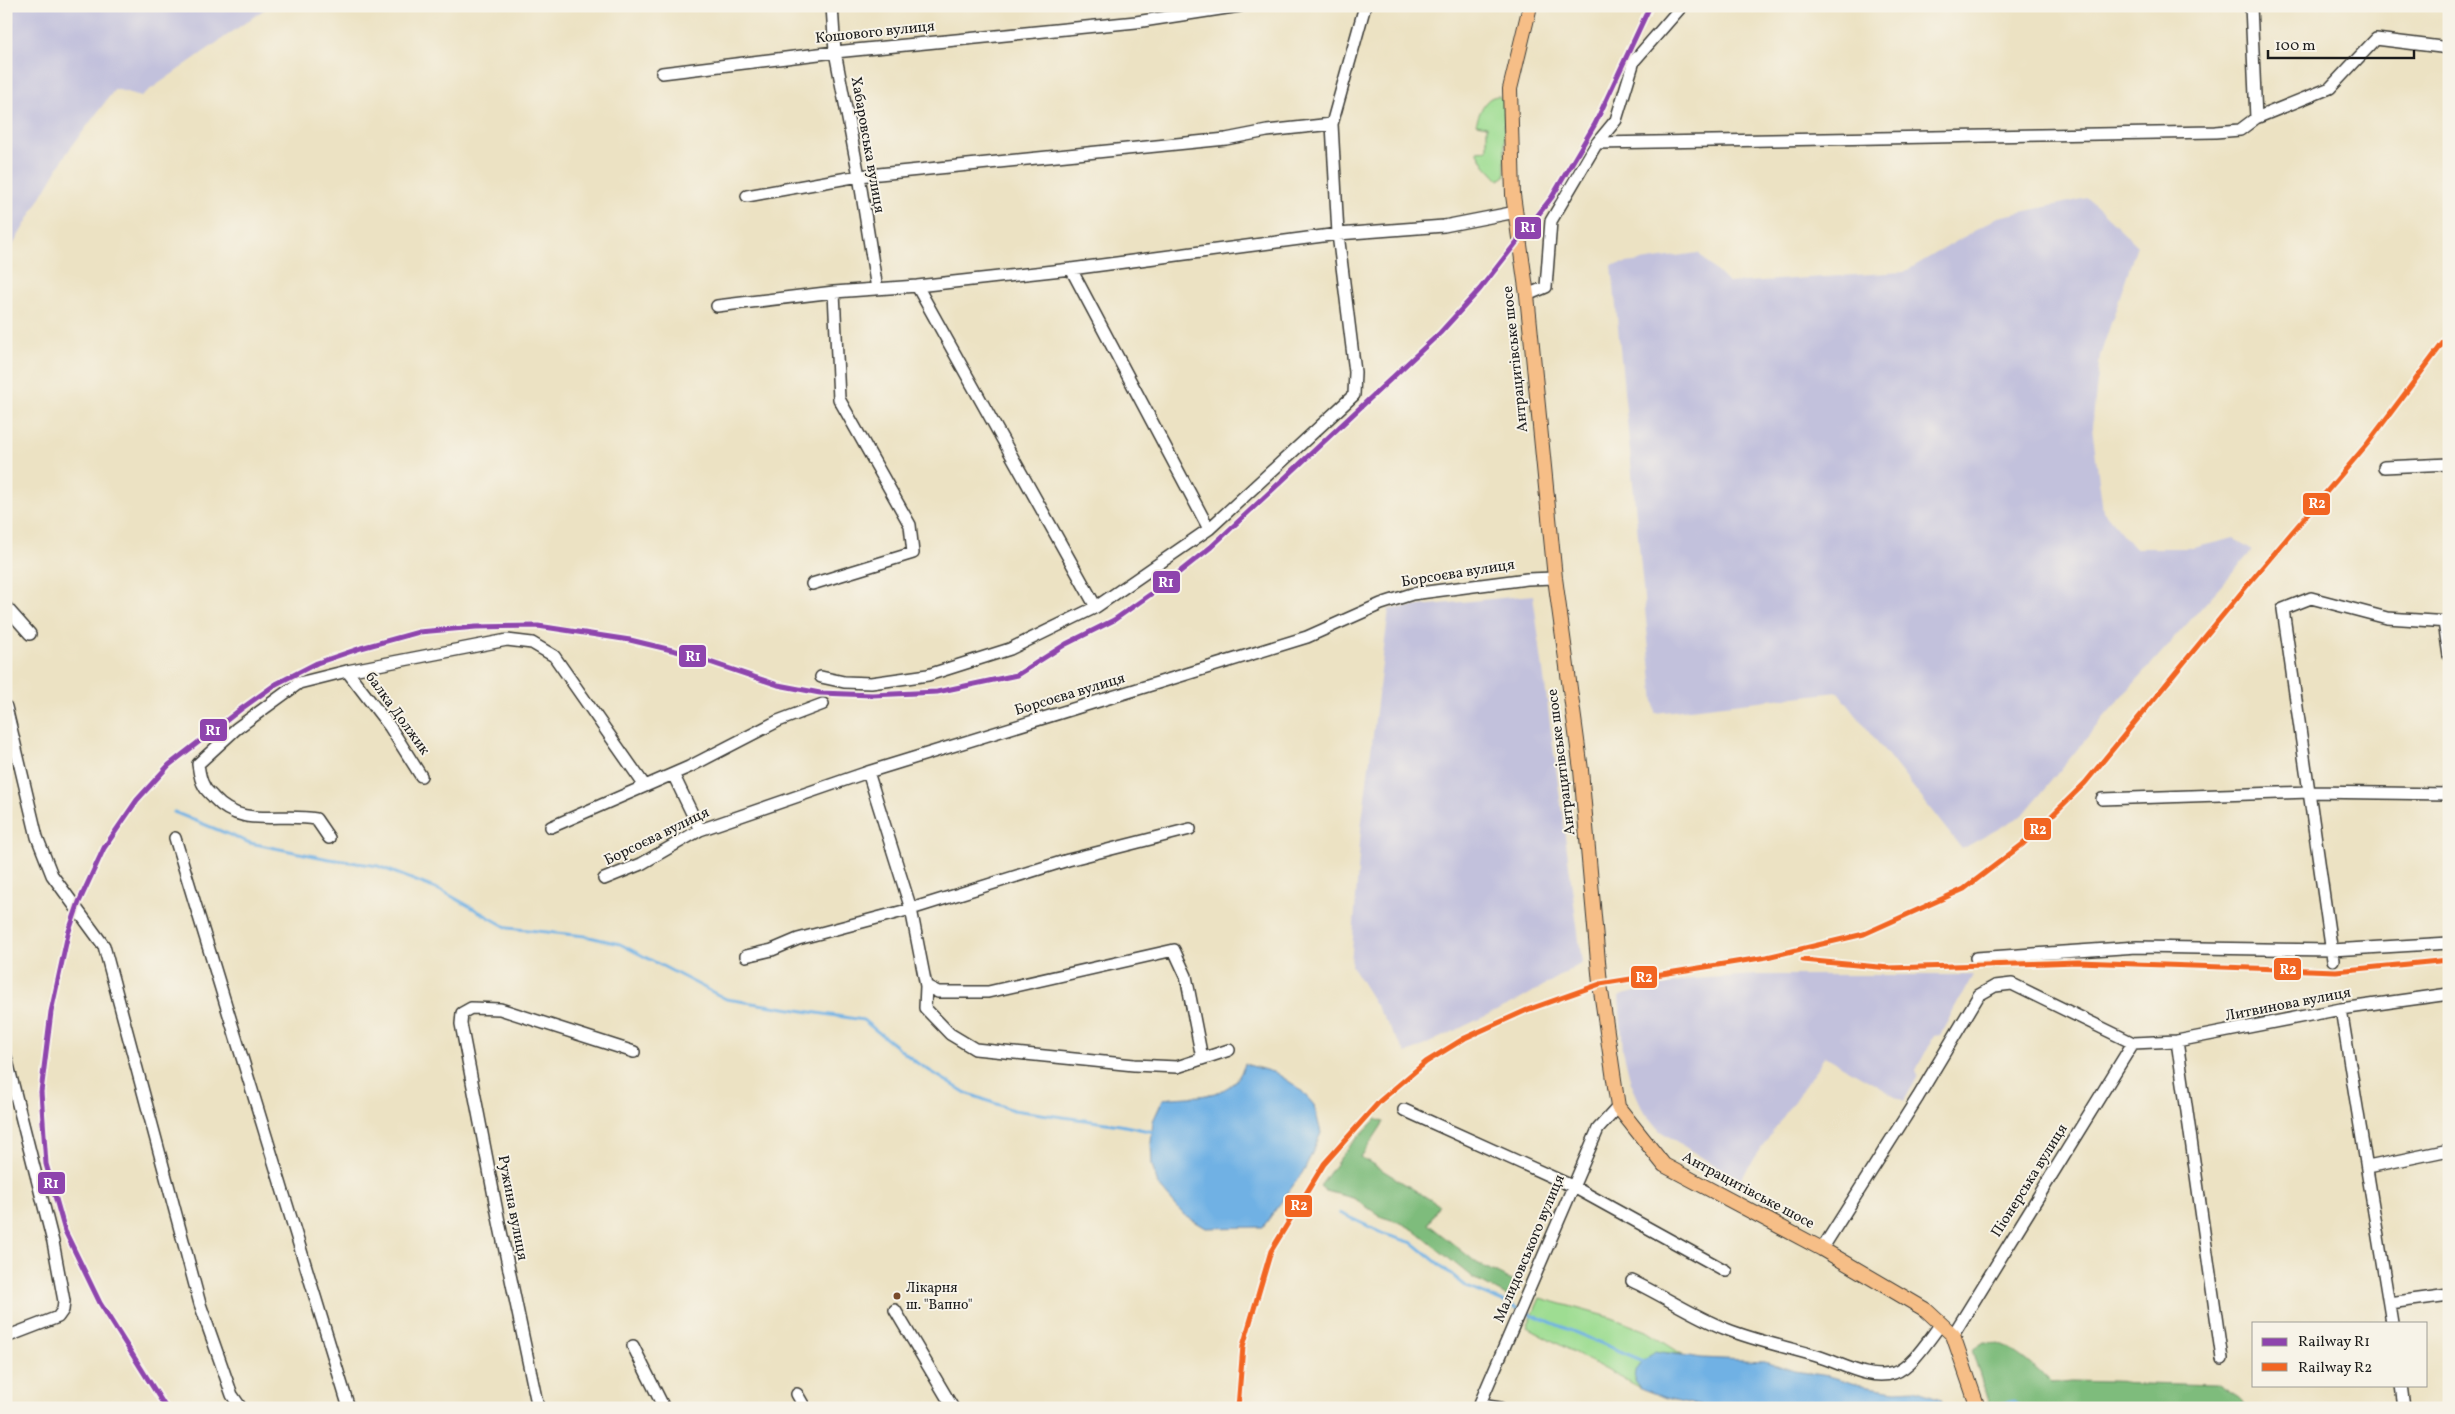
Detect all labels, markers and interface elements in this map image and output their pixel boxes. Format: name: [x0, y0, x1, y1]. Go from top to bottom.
street label: Кошового вулиця: [814, 16, 936, 50]
scale bar: [2268, 28, 2414, 60]
text: 100 m: [2275, 36, 2315, 57]
street label: Хабаровська вулиця: [845, 75, 889, 215]
line badge: R1: [1514, 216, 1542, 240]
text: R1: [1520, 219, 1536, 238]
street label: Антрацитівське шосе: [1498, 285, 1534, 433]
line badge: R2: [2302, 492, 2331, 516]
text: R2: [2308, 495, 2326, 514]
street label: Борсоєва вулиця: [1400, 555, 1516, 593]
line badge: R1: [1152, 570, 1181, 594]
text: R1: [1158, 574, 1174, 593]
line badge: R1: [678, 644, 707, 668]
text: R1: [685, 648, 701, 667]
street label: балка Должик: [360, 668, 434, 760]
street label: Борсоєва вулиця: [1012, 668, 1128, 722]
street label: Антрацитівське шосе: [1543, 688, 1581, 836]
line badge: R1: [199, 718, 228, 742]
text: R1: [205, 722, 221, 741]
street label: Борсоєва вулиця: [601, 802, 713, 872]
line badge: R2: [2023, 817, 2052, 841]
text: R2: [2029, 821, 2047, 840]
line badge: R2: [2273, 957, 2302, 981]
text: R2: [2279, 961, 2297, 980]
line badge: R2: [1630, 965, 1658, 989]
text: R2: [1635, 969, 1653, 988]
street label: Литвинова вулиця: [2223, 982, 2353, 1027]
street label: Піонерська вулиця: [1987, 1120, 2073, 1242]
street label: Антрацитівське шосе: [1678, 1147, 1818, 1235]
street label: Ружина вулиця: [492, 1154, 533, 1263]
line badge: R1: [37, 1171, 66, 1195]
street label: Малидовського вулиця: [1489, 1172, 1571, 1326]
text: R1: [43, 1175, 59, 1194]
line badge: R2: [1284, 1194, 1313, 1218]
text: R2: [1290, 1197, 1308, 1216]
place label: Лікарня ш. "Вапно": [906, 1279, 972, 1315]
marker: Лікарня ш. "Вапно": [892, 1291, 902, 1301]
legend: [2252, 1322, 2428, 1386]
text: Railway R1: [2298, 1332, 2370, 1353]
text: Railway R2: [2298, 1358, 2372, 1379]

